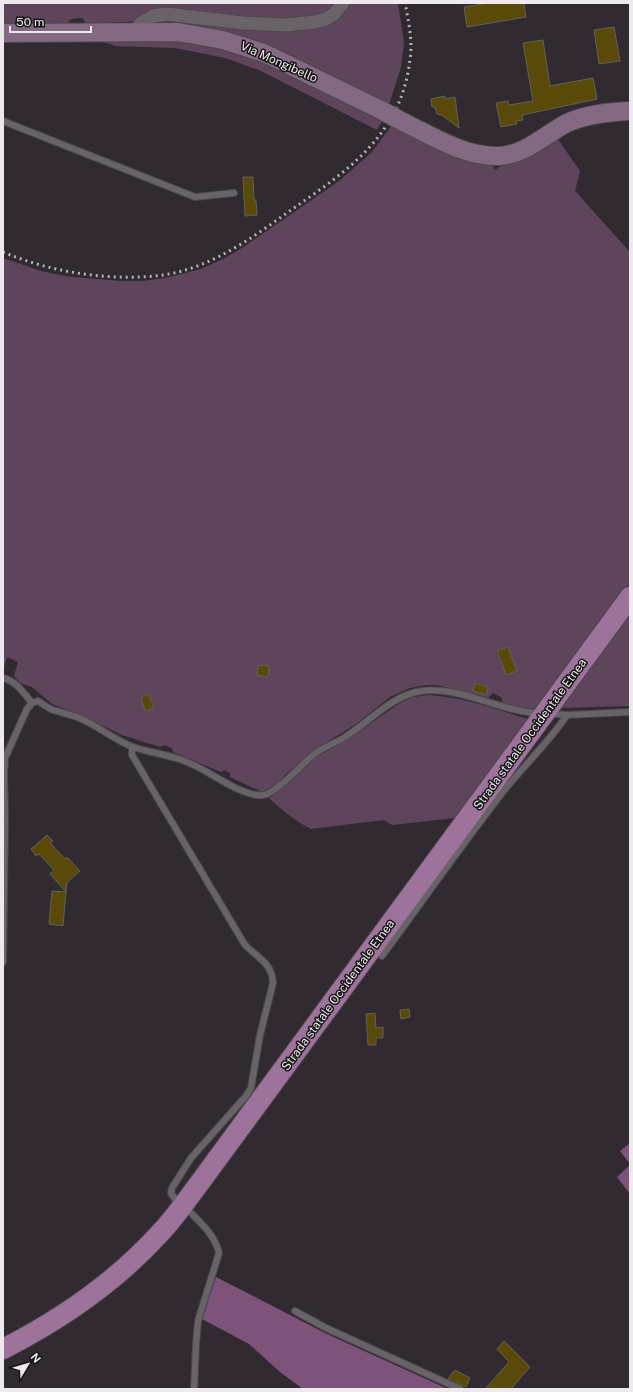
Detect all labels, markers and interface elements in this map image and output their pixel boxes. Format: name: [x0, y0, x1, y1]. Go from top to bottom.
scale bar: [10, 8, 91, 34]
text: 50 m: [16, 15, 44, 29]
street label: Via Mongibello: [238, 39, 320, 85]
street label: Strada statale Occidentale Etnea: [471, 656, 589, 812]
street label: Strada statale Occidentale Etnea: [279, 917, 397, 1073]
north arrow: [8, 1344, 48, 1384]
text: N: [29, 1351, 43, 1365]

